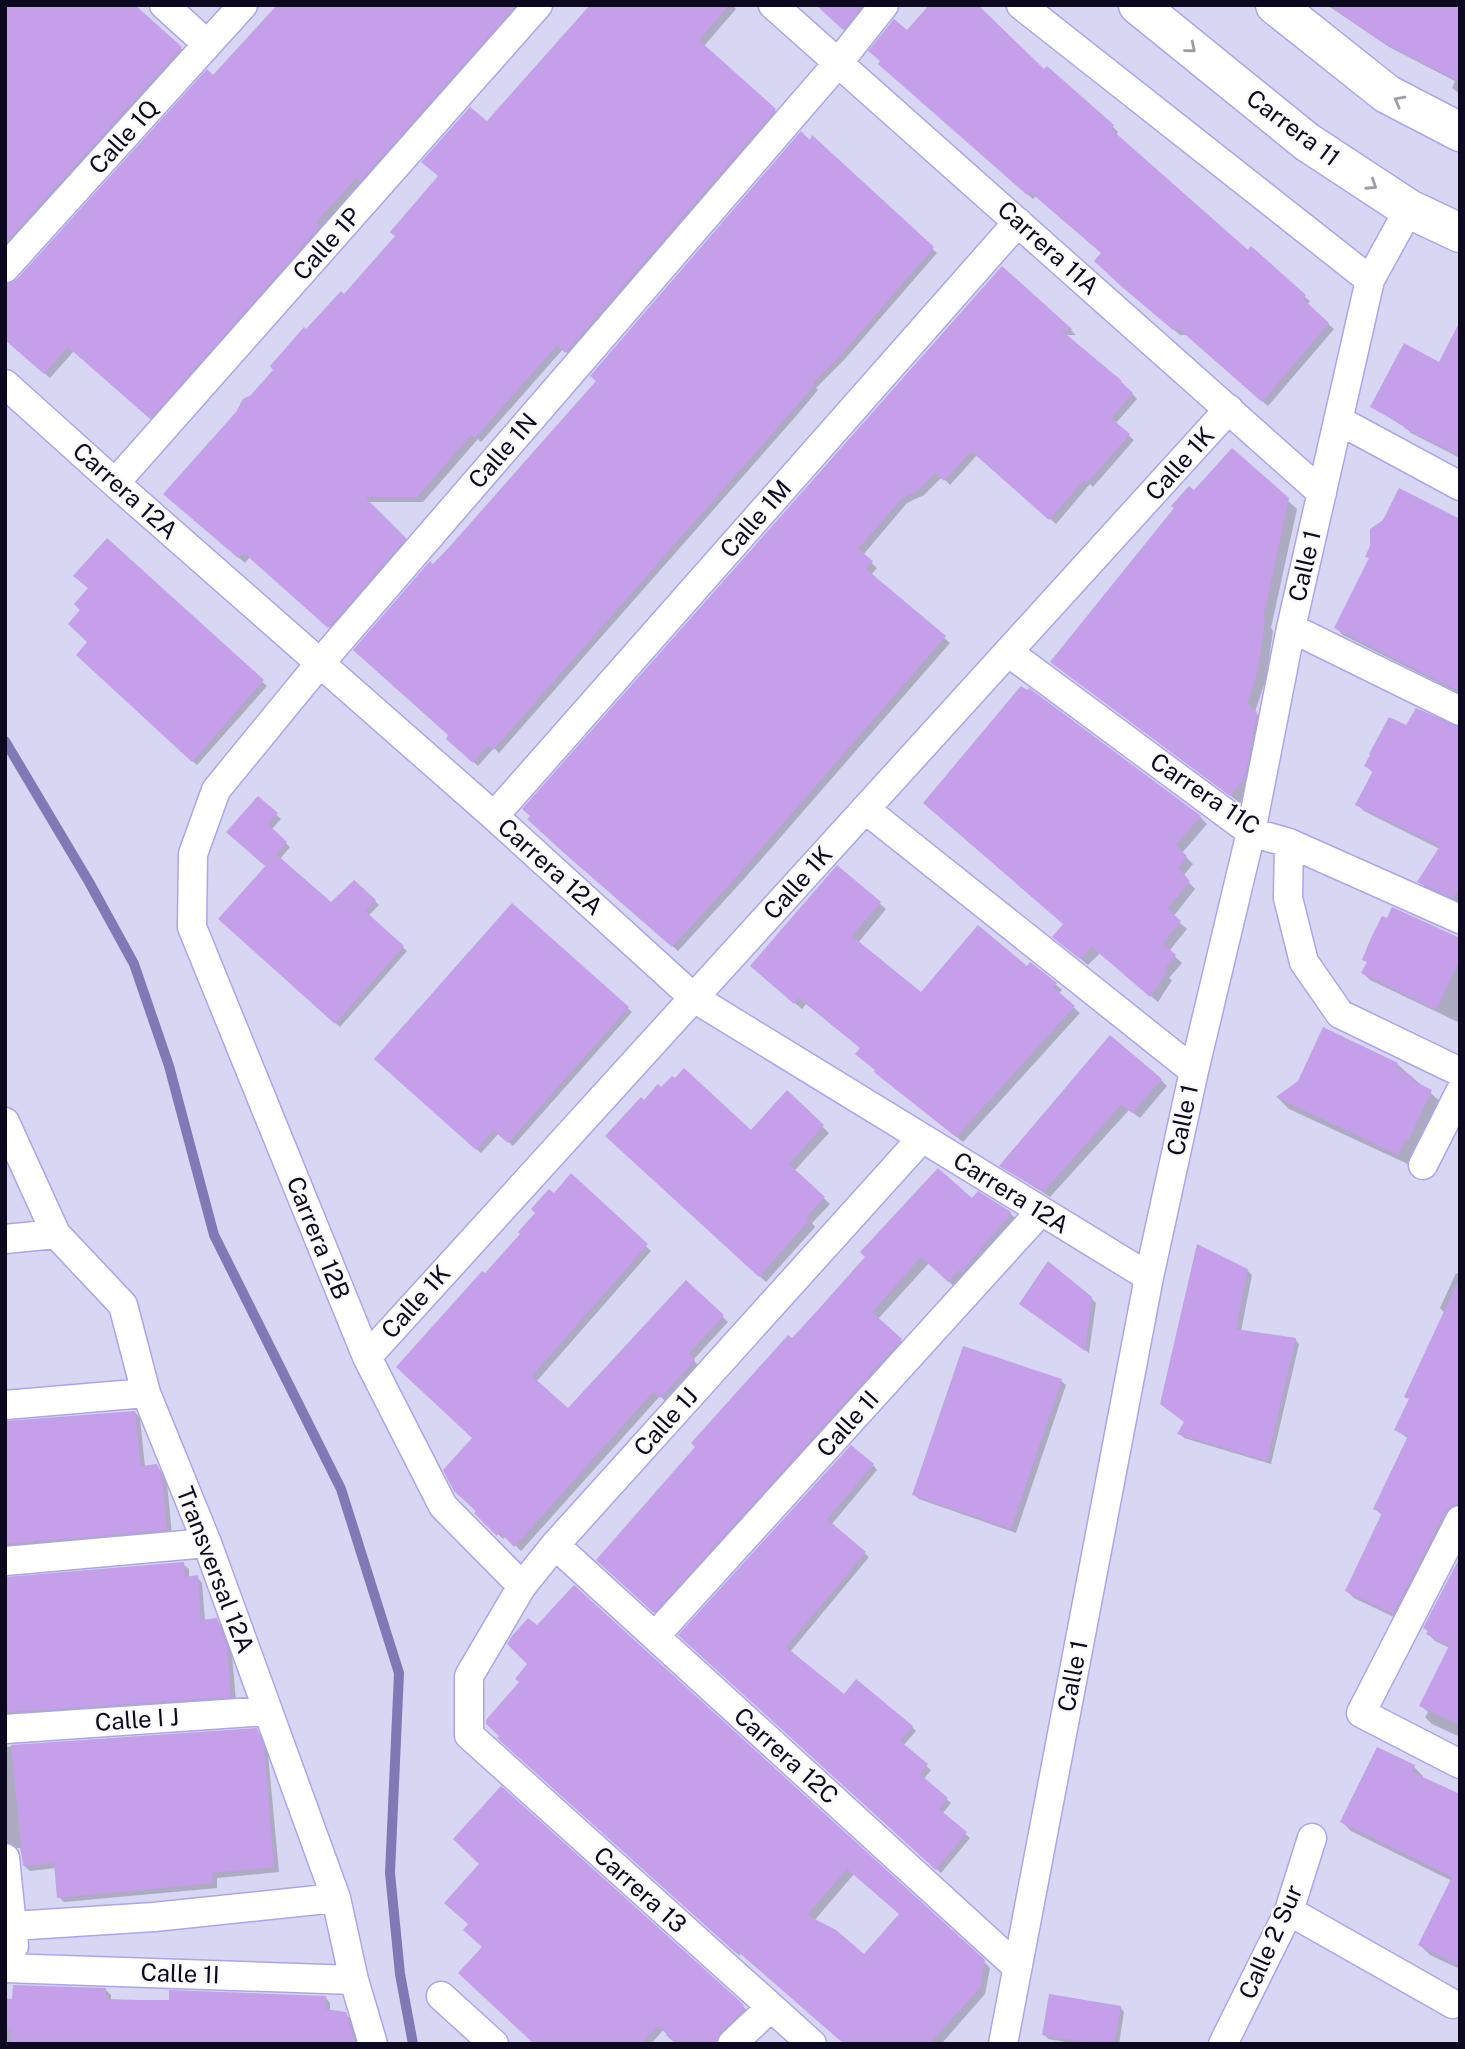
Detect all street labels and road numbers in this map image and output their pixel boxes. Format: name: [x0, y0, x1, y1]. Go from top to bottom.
street label: Carrera 11: [1241, 83, 1346, 171]
street label: Calle 1Q: [83, 93, 164, 179]
street label: Carrera 11A: [992, 195, 1105, 300]
street label: Calle 1P: [287, 201, 366, 285]
street label: Calle 1N: [462, 407, 542, 494]
street label: Calle 1K: [1139, 421, 1219, 506]
street label: Carrera 12A: [68, 436, 184, 544]
street label: Calle 1M: [714, 474, 796, 563]
street label: Calle 1: [1282, 527, 1326, 604]
street label: Carrera 11C: [1146, 746, 1266, 840]
street label: Carrera 12A: [493, 812, 609, 920]
street label: Calle 1K: [757, 840, 837, 925]
street label: Calle 1: [1161, 1082, 1203, 1158]
street label: Carrera 12A: [949, 1146, 1074, 1239]
street label: Carrera 12B: [282, 1172, 356, 1303]
street label: Calle 1K: [375, 1259, 455, 1344]
street label: Calle 1J: [628, 1382, 703, 1461]
street label: Calle 1I: [810, 1385, 884, 1462]
street label: Transversal 12A: [171, 1482, 261, 1657]
street label: Calle 1: [1051, 1638, 1093, 1714]
street label: Carrera 12C: [729, 1701, 845, 1809]
street label: Calle I J: [94, 1702, 180, 1736]
street label: Carrera 13: [589, 1840, 693, 1938]
street label: Calle 2 Sur: [1232, 1880, 1308, 2003]
street label: Calle 1I: [140, 1958, 220, 1988]

